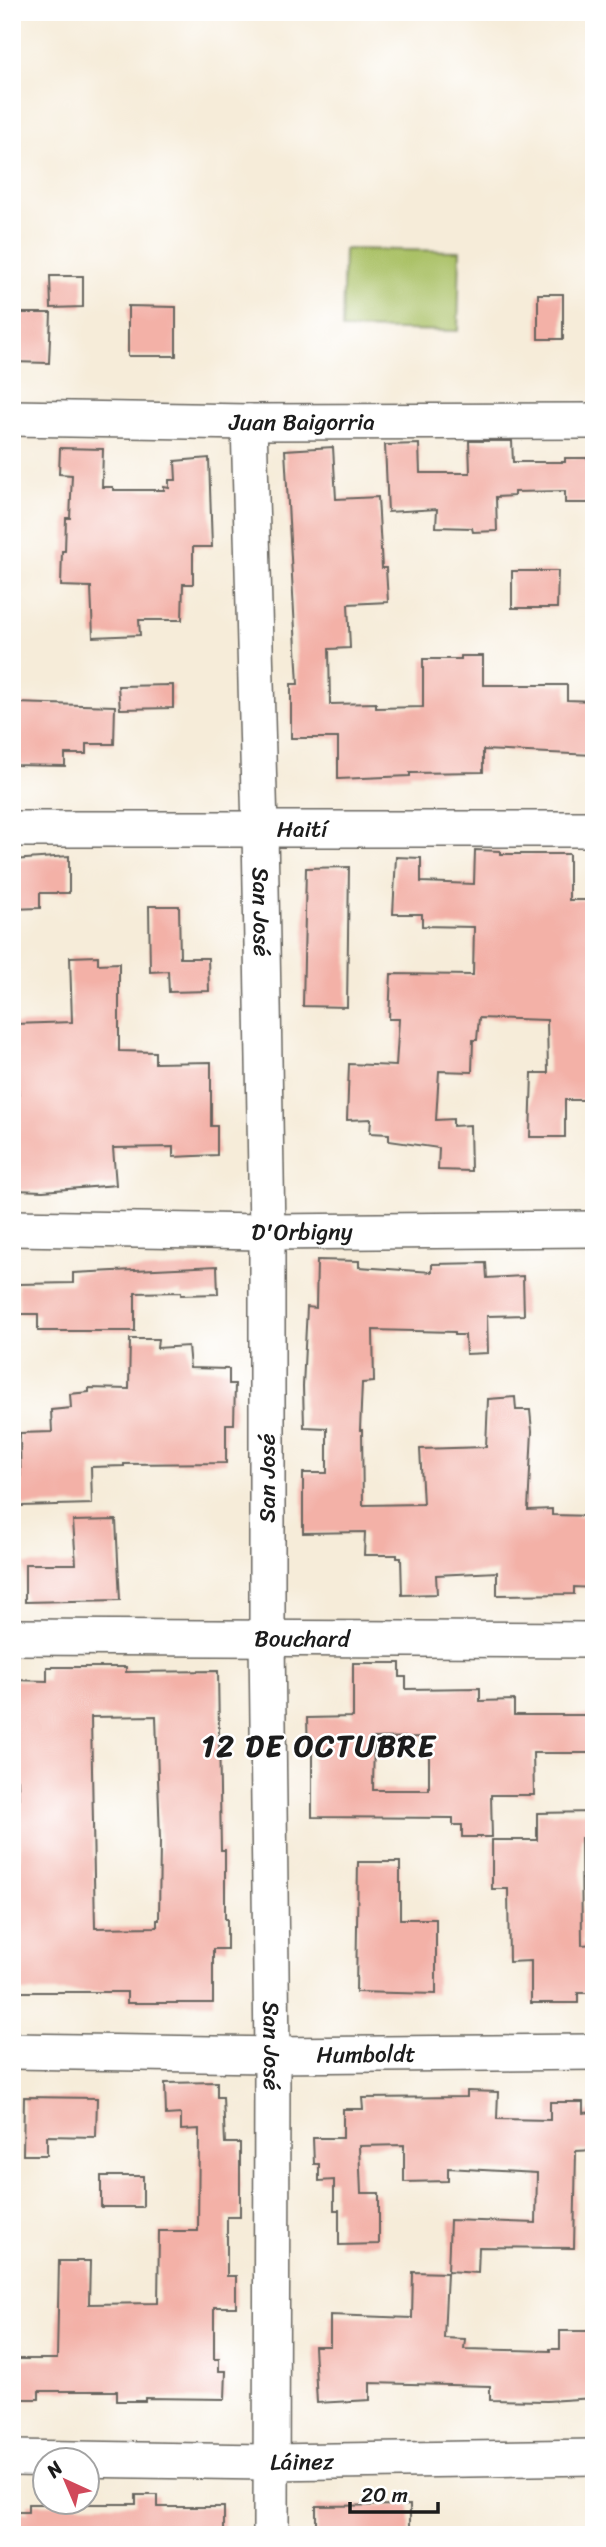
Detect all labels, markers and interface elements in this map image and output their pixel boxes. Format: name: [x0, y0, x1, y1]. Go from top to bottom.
street label: Juan Baigorria: [228, 401, 375, 443]
street label: Haití: [277, 809, 330, 850]
street label: San José: [240, 867, 283, 957]
street label: D'Orbigny: [251, 1211, 353, 1253]
street label: San José: [247, 1433, 288, 1523]
street label: Bouchard: [254, 1618, 352, 1659]
district label: 12 DE OCTUBRE: [202, 1719, 437, 1773]
street label: San José: [251, 2001, 293, 2091]
street label: Humboldt: [316, 2033, 416, 2075]
street label: Láinez: [270, 2441, 335, 2482]
north arrow: [32, 2446, 102, 2516]
text: N: [38, 2452, 71, 2486]
scale bar: [350, 2470, 438, 2514]
text: 20 m: [361, 2476, 408, 2514]

